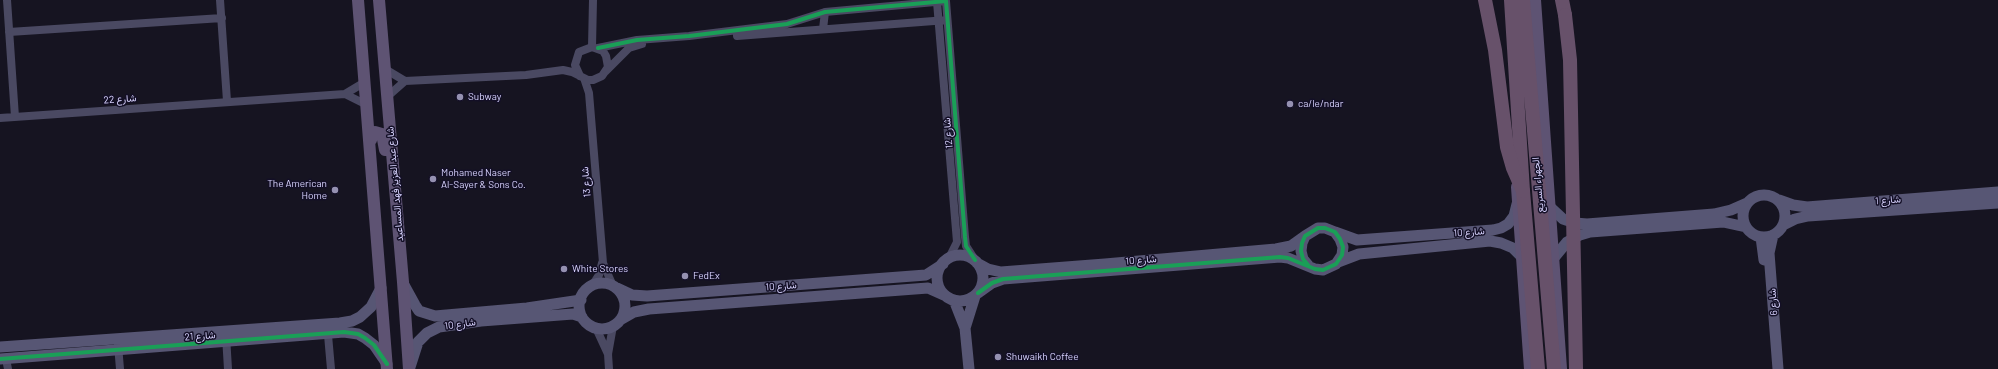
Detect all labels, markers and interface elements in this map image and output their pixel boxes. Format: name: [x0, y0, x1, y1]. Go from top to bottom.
place label: Subway: [468, 91, 501, 103]
street label: شارع 22: [103, 92, 137, 106]
marker: Subway: [455, 92, 465, 102]
place label: ca/le/ndar: [1298, 98, 1343, 110]
marker: ca/le/ndar: [1285, 99, 1295, 109]
street label: شارع 12: [941, 117, 955, 149]
street label: شارع عبد العزيز فهد المساعيد: [384, 126, 406, 242]
street label: الجهراء السريع: [1530, 157, 1546, 213]
street label: شارع 13: [579, 166, 593, 198]
place label: Mohamed Naser Al-Sayer & Sons Co.: [441, 167, 526, 190]
marker: Mohamed Naser Al-Sayer & Sons Co.: [428, 174, 438, 184]
place label: The American Home: [267, 178, 327, 202]
marker: The American Home: [330, 185, 340, 195]
street label: شارع 1: [1875, 193, 1901, 207]
street label: شارع 10: [1453, 225, 1485, 239]
street label: شارع 10: [1125, 253, 1157, 267]
place label: White Stores: [572, 263, 628, 275]
marker: White Stores: [559, 264, 569, 274]
place label: FedEx: [693, 270, 720, 282]
marker: FedEx: [680, 271, 690, 281]
street label: شارع 10: [765, 279, 797, 293]
street label: شارع 6: [1766, 288, 1780, 316]
street label: شارع 10: [444, 316, 476, 332]
street label: شارع 21: [184, 329, 216, 343]
place label: Shuwaikh Coffee: [1006, 351, 1079, 363]
marker: Shuwaikh Coffee: [993, 352, 1003, 362]

